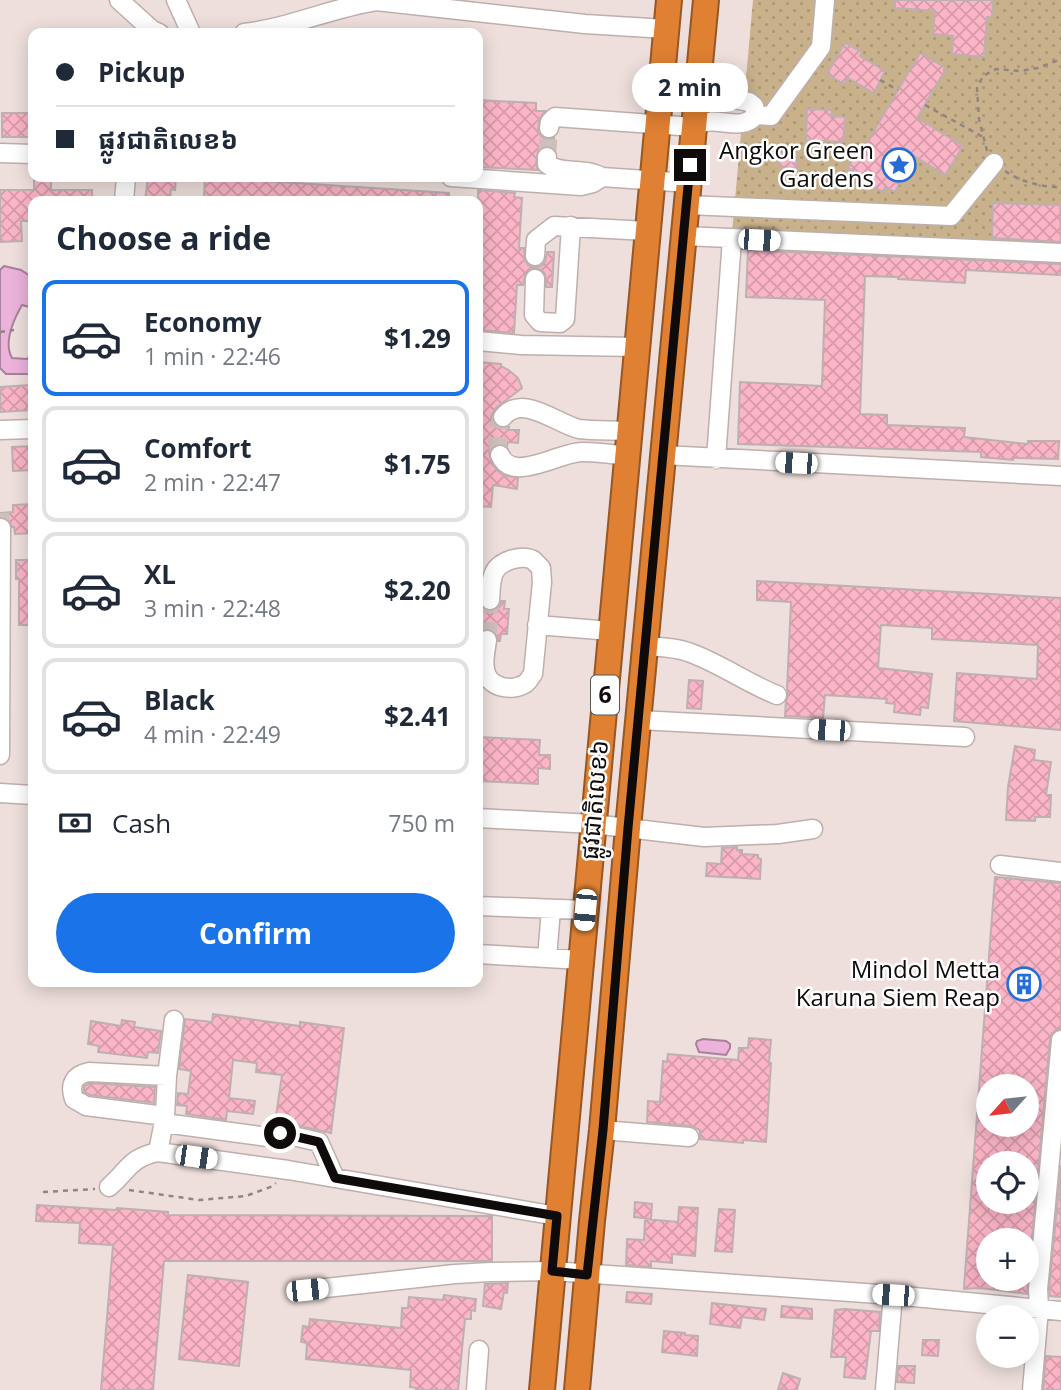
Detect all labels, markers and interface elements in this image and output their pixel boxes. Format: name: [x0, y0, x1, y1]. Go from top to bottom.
text: Pickup: [98, 54, 185, 90]
callout: 2 min: [632, 64, 748, 113]
text: 2 min: [658, 71, 722, 103]
text: ផ្លូវជាតិលេខ៦: [98, 121, 238, 157]
place label: Angkor Green Gardens: [719, 133, 874, 194]
place icon: Angkor Green Gardens: [880, 146, 918, 184]
route end: [674, 149, 706, 181]
text: Choose a ride: [56, 216, 271, 259]
car: [738, 228, 781, 252]
text: Economy: [144, 304, 262, 340]
icon: car: [60, 307, 123, 370]
text: $1.29: [384, 320, 451, 356]
text: 1 min · 22:46: [144, 340, 281, 372]
text: Comfort: [144, 430, 251, 466]
icon: car: [60, 433, 123, 496]
text: $1.75: [384, 446, 451, 482]
car: [775, 451, 818, 475]
text: 2 min · 22:47: [144, 466, 281, 498]
text: XL: [144, 556, 176, 592]
icon: car: [60, 559, 123, 622]
text: $2.20: [384, 572, 451, 608]
text: 3 min · 22:48: [144, 592, 281, 624]
road number: 6: [591, 676, 619, 715]
text: Black: [144, 682, 215, 718]
icon: car: [60, 685, 123, 748]
text: $2.41: [384, 698, 451, 734]
text: 4 min · 22:49: [144, 718, 281, 750]
car: [808, 718, 851, 742]
street label: ផ្លូវជាតិលេខ៦: [572, 739, 622, 862]
icon: cash: [56, 804, 94, 842]
text: Cash: [112, 805, 171, 841]
text: 750 m: [388, 807, 455, 839]
car: [573, 888, 598, 932]
button: Confirm: [56, 893, 455, 973]
place label: Mindol Metta Karuna Siem Reap: [796, 952, 1000, 1013]
building icon: Mindol Metta Karuna Siem Reap: [1005, 965, 1043, 1003]
north arrow: [976, 1074, 1040, 1138]
map controls: [976, 1074, 1039, 1368]
route start: [264, 1117, 296, 1149]
car: [174, 1144, 219, 1170]
button: locate: [976, 1151, 1039, 1214]
button: +: [976, 1228, 1039, 1291]
car: [286, 1277, 329, 1303]
car: [872, 1283, 915, 1307]
button: −: [976, 1305, 1039, 1368]

